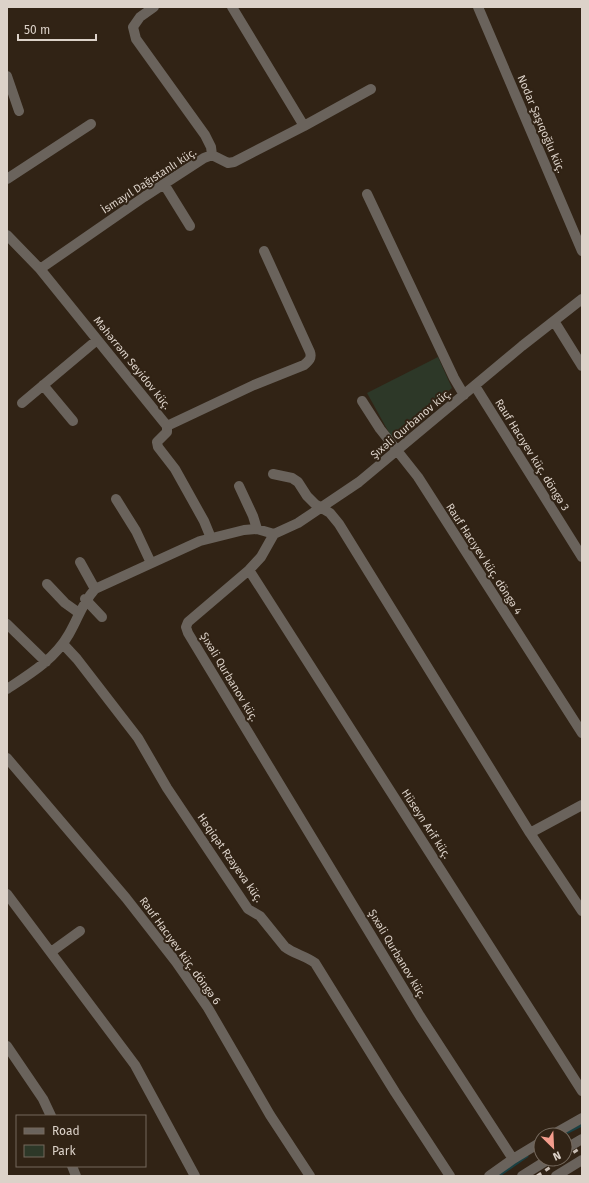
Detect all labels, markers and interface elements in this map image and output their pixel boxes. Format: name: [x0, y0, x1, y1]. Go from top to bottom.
scale bar: [18, 16, 96, 42]
text: 50 m: [24, 23, 50, 37]
street label: Nodar Şaşıqoğlu küç.: [515, 73, 568, 175]
street label: İsmayıl Dağıstanlı küç.: [99, 144, 199, 217]
street label: Məhərrəm Seyidov küç.: [91, 314, 174, 412]
street label: Şıxəli Qurbanov küç.: [368, 386, 454, 462]
street label: Rauf Hacıyev küç. döngə 3: [492, 397, 572, 513]
street label: Rauf Hacıyev küç. döngə 4: [443, 501, 525, 617]
street label: Şıxəli Qurbanov küç.: [197, 630, 261, 724]
street label: Hüseyn Arif küç.: [399, 787, 453, 861]
street label: Həqiqət Rzayeva küç.: [194, 811, 266, 905]
street label: Rauf Hacıyev küç. döngə 6: [137, 895, 223, 1007]
street label: Şıxəli Qurbanov küç.: [365, 907, 429, 1001]
legend: [16, 1115, 146, 1167]
text: Road: [52, 1124, 80, 1138]
north arrow: [533, 1127, 573, 1167]
text: Park: [52, 1144, 76, 1158]
text: N: [551, 1148, 563, 1163]

